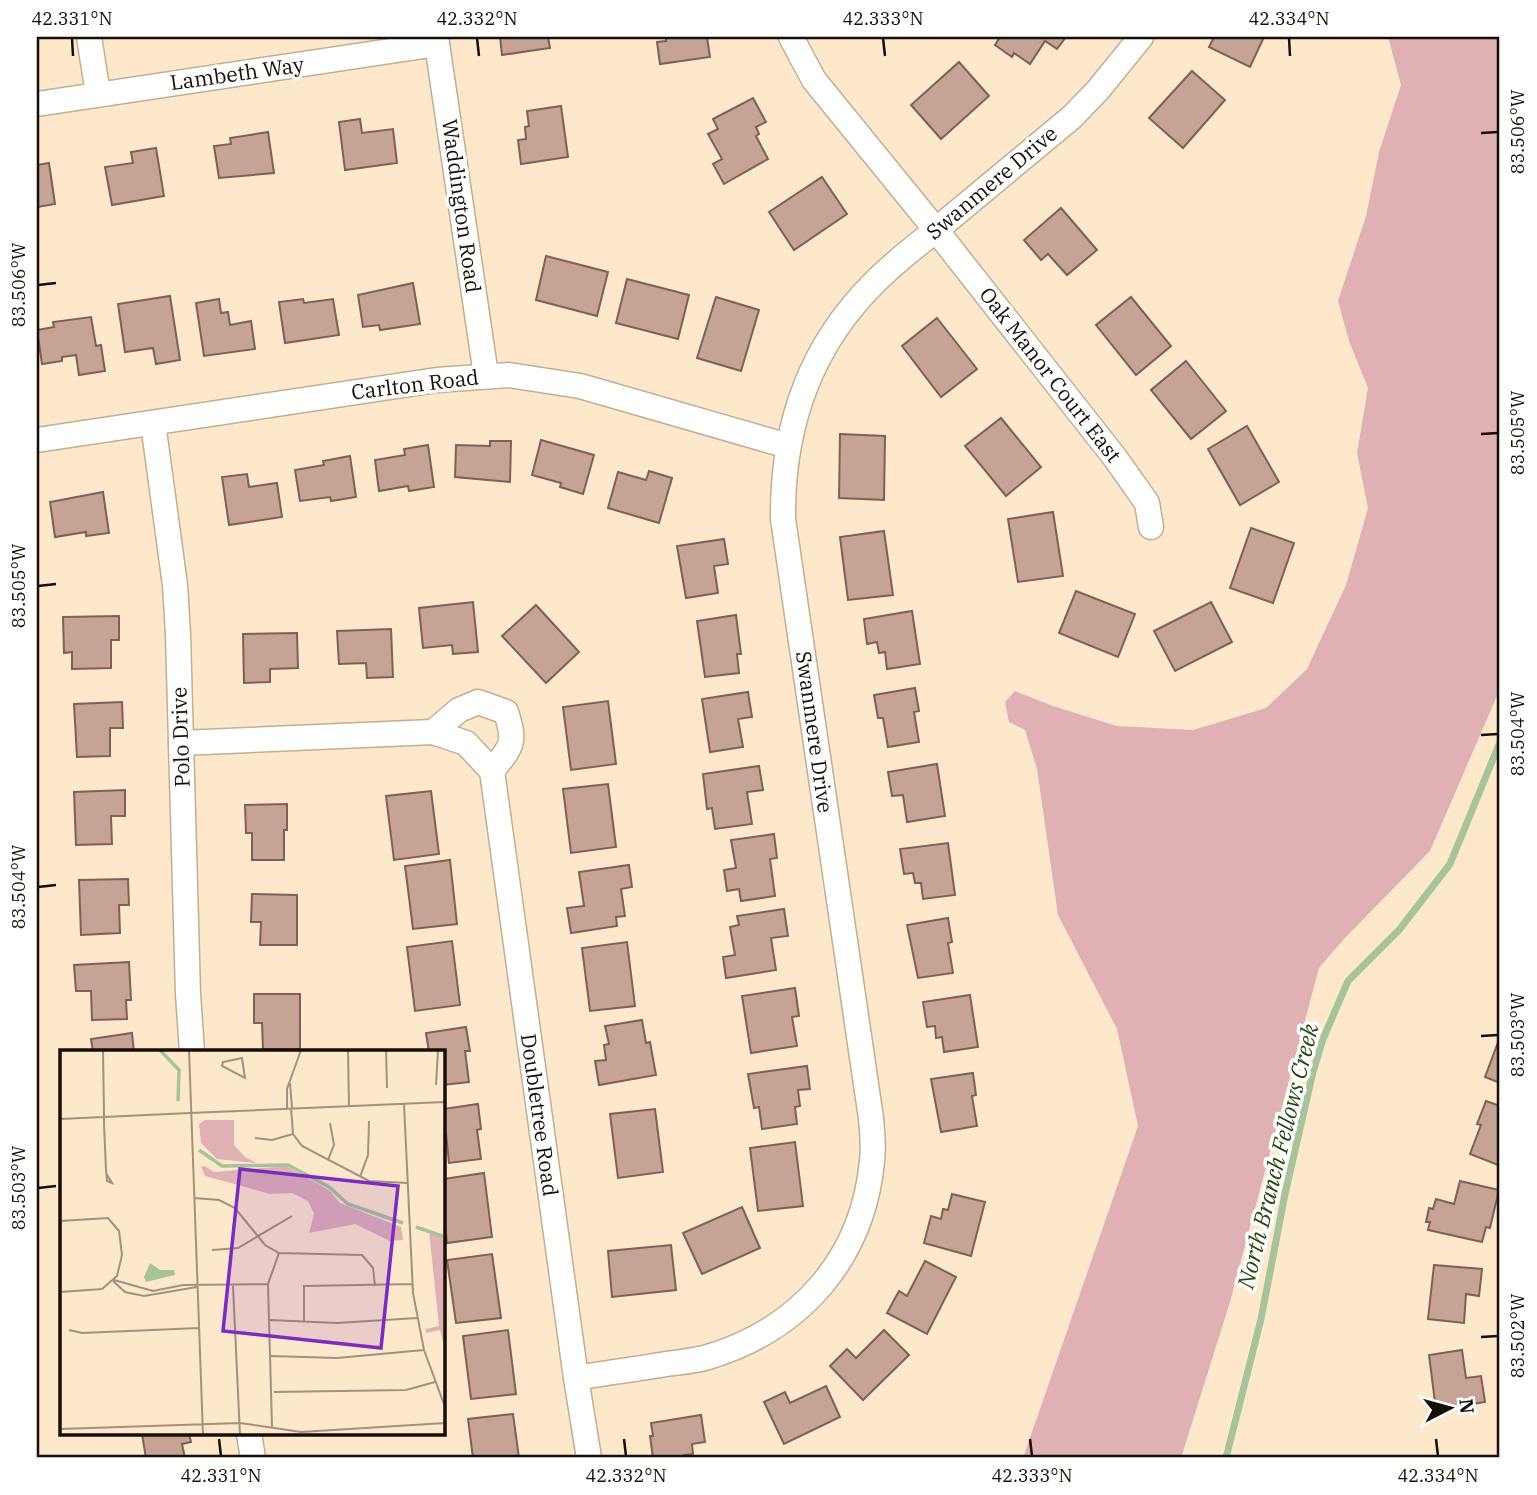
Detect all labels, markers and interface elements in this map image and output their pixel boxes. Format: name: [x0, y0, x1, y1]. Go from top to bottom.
text: 42.331°N: [31, 7, 113, 30]
text: 42.332°N: [436, 7, 518, 30]
text: 42.333°N: [842, 7, 924, 30]
text: 42.334°N: [1248, 7, 1330, 30]
street label: Lambeth Way: [168, 50, 306, 96]
text: 83.506°W: [1506, 89, 1529, 174]
street label: Waddington Road: [436, 117, 488, 295]
street label: Swanmere Drive: [920, 119, 1063, 245]
text: 83.506°W: [7, 242, 30, 327]
street label: Oak Manor Court East: [973, 281, 1128, 468]
street label: Carlton Road: [350, 362, 480, 406]
text: 83.505°W: [1506, 390, 1529, 475]
text: 83.505°W: [7, 543, 30, 628]
street label: Swanmere Drive: [790, 649, 840, 815]
street label: Polo Drive: [164, 686, 196, 788]
text: 83.504°W: [1506, 691, 1529, 776]
text: 83.504°W: [7, 844, 30, 929]
text: 83.503°W: [1506, 992, 1529, 1077]
water label: North Branch Fellows Creek: [1229, 1019, 1325, 1292]
street label: Doubletree Road: [515, 1032, 565, 1198]
inset map: [60, 1050, 444, 1436]
text: 83.503°W: [7, 1145, 30, 1230]
text: 83.502°W: [1506, 1293, 1529, 1378]
north arrow: [1414, 1372, 1484, 1442]
text: N: [1454, 1397, 1480, 1415]
text: 42.331°N: [180, 1464, 262, 1487]
text: 42.332°N: [585, 1464, 667, 1487]
text: 42.333°N: [991, 1464, 1073, 1487]
text: 42.334°N: [1397, 1464, 1479, 1487]

